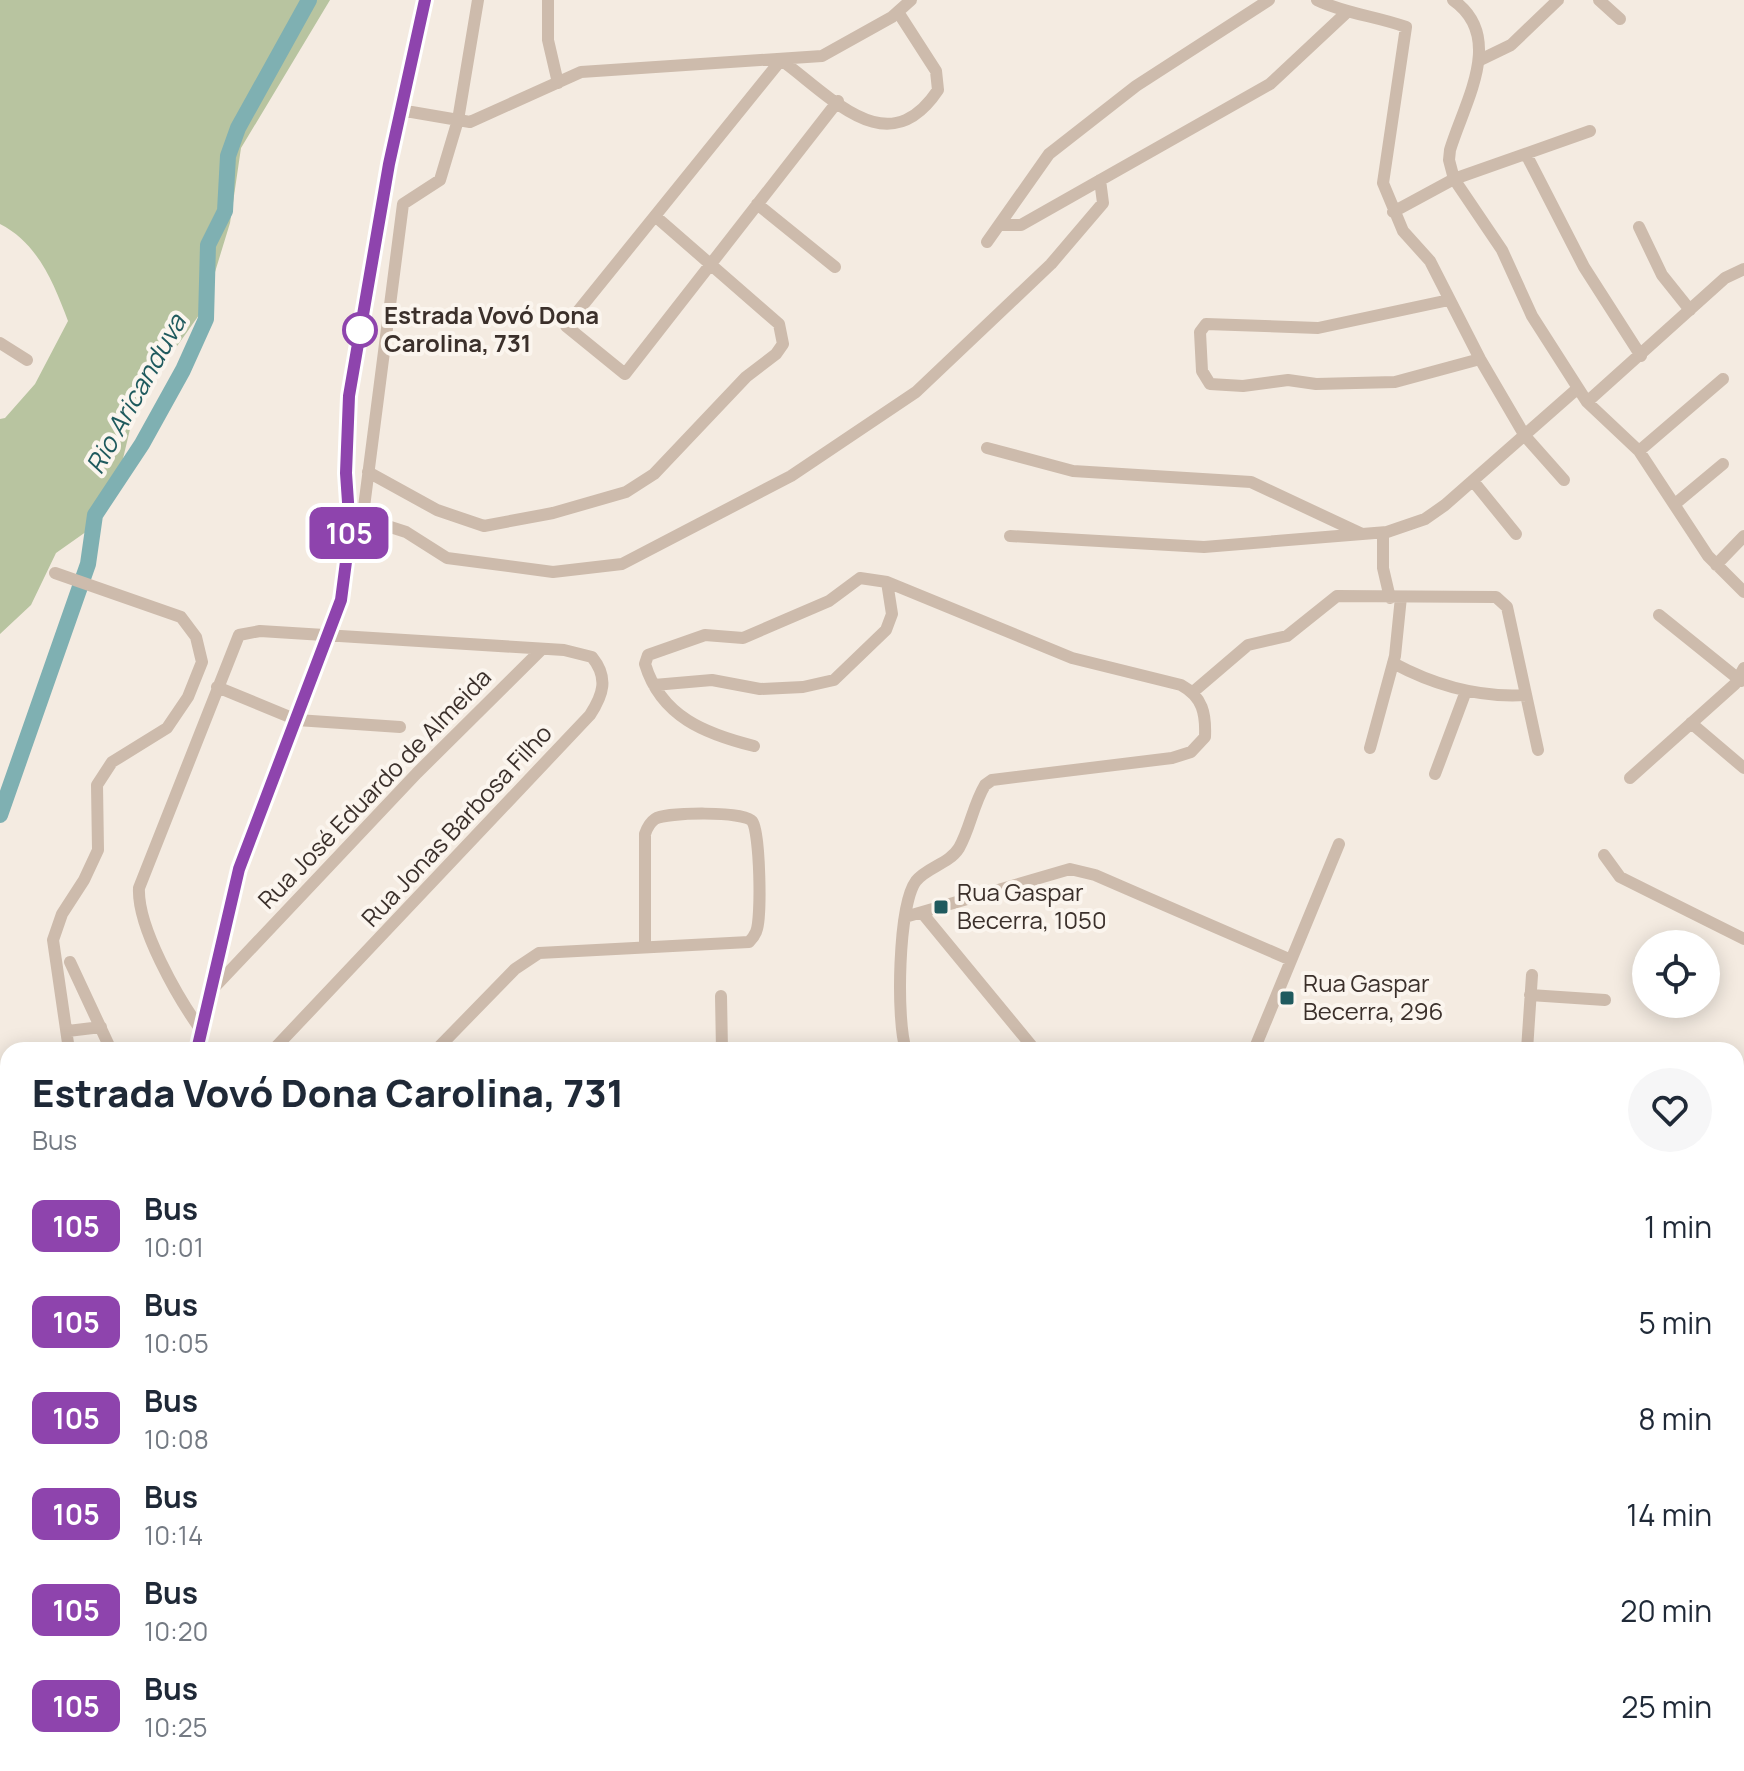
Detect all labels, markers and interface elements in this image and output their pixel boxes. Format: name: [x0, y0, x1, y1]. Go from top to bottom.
place label: Estrada Vovó Dona Carolina, 731: [384, 298, 599, 359]
water label: Rio Aricanduva: [77, 306, 194, 480]
marker: Estrada Vovó Dona Carolina, 731: [343, 313, 377, 347]
line badge: 105: [303, 507, 395, 559]
text: 105: [325, 514, 373, 552]
street label: Rua José Eduardo de Almeida: [250, 660, 498, 915]
street label: Rua Jonas Barbosa Filho: [353, 717, 558, 933]
place label: Rua Gaspar Becerra, 1050: [957, 875, 1107, 936]
marker: Rua Gaspar Becerra, 1050: [932, 898, 950, 916]
map controls: [1632, 930, 1720, 1018]
button: locate: [1632, 930, 1720, 1018]
place label: Rua Gaspar Becerra, 296: [1303, 966, 1444, 1027]
marker: Rua Gaspar Becerra, 296: [1278, 989, 1296, 1007]
text: Estrada Vovó Dona Carolina, 731: [32, 1066, 624, 1118]
button: heart: [1628, 1068, 1712, 1152]
text: Bus: [32, 1122, 77, 1158]
text: Bus: [144, 1188, 198, 1229]
text: 1 min: [1644, 1206, 1712, 1247]
text: 105: [52, 1207, 100, 1245]
text: 10:01: [144, 1229, 204, 1265]
text: Bus: [144, 1284, 198, 1325]
text: 5 min: [1638, 1302, 1712, 1343]
text: 105: [52, 1303, 100, 1341]
text: 10:05: [144, 1325, 209, 1361]
text: Bus: [144, 1380, 198, 1421]
text: 8 min: [1638, 1398, 1712, 1439]
text: 105: [52, 1399, 100, 1437]
text: 10:08: [144, 1421, 209, 1457]
text: Bus: [144, 1476, 198, 1517]
text: 14 min: [1626, 1494, 1712, 1535]
text: 105: [52, 1495, 100, 1533]
text: 10:14: [144, 1517, 203, 1553]
text: Bus: [144, 1572, 198, 1613]
text: 20 min: [1620, 1590, 1712, 1631]
text: 105: [52, 1591, 100, 1629]
text: 10:20: [144, 1613, 208, 1649]
text: Bus: [144, 1668, 198, 1709]
text: 25 min: [1621, 1686, 1712, 1727]
text: 105: [52, 1687, 100, 1725]
text: 10:25: [144, 1709, 208, 1745]

